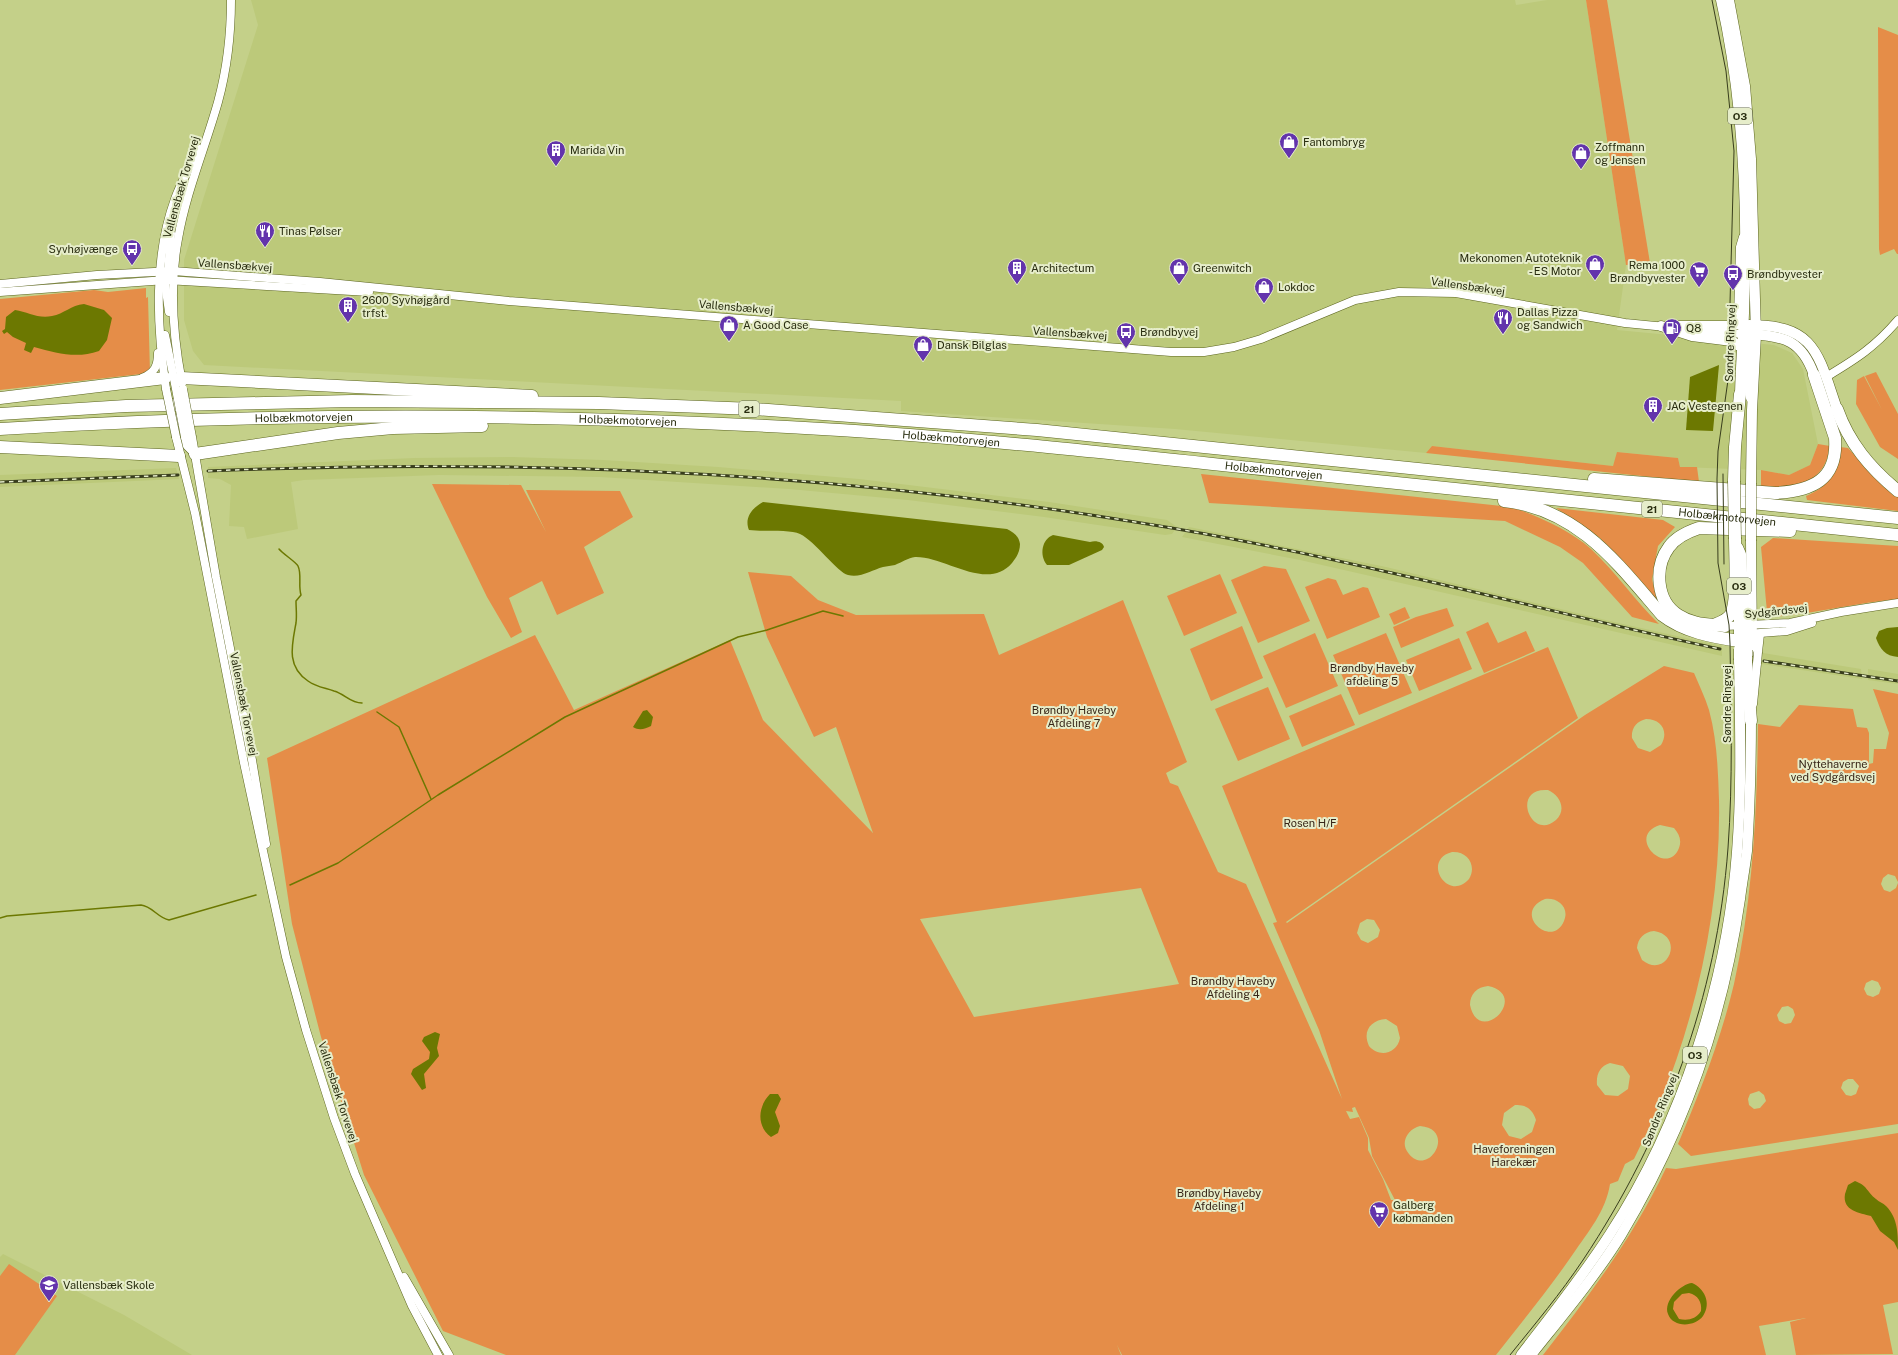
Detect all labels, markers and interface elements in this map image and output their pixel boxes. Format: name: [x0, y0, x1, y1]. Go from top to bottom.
road number: O3: [1728, 108, 1752, 124]
shop icon: Fantombryg: [1278, 131, 1300, 159]
street label: Vallensbæk Torvevej: [161, 135, 201, 239]
place label: Fantombryg: [1303, 136, 1365, 148]
building icon: Marida Vin: [545, 139, 567, 167]
place label: Zoffmann og Jensen: [1595, 141, 1646, 166]
shop icon: Zoffmann og Jensen: [1570, 142, 1592, 170]
place label: Marida Vin: [570, 144, 624, 156]
restaurant icon: Tinas Pølser: [254, 220, 276, 248]
place label: Tinas Pølser: [279, 225, 342, 237]
bus stop icon: Syvhøjvænge: [121, 238, 143, 266]
place label: Syvhøjvænge: [49, 243, 118, 255]
place label: Mekonomen Autoteknik - ES Motor: [1460, 252, 1581, 277]
shop icon: Mekonomen Autoteknik - ES Motor: [1584, 253, 1606, 281]
street label: Vallensbækvej: [197, 256, 273, 274]
building icon: Architectum: [1006, 257, 1028, 285]
shop icon: Greenwitch: [1168, 257, 1190, 285]
place label: Rema 1000 Brøndbyvester: [1610, 259, 1685, 284]
supermarket icon: Rema 1000 Brøndbyvester: [1688, 260, 1710, 288]
place label: Architectum: [1031, 262, 1094, 274]
place label: Greenwitch: [1193, 262, 1252, 274]
bus stop icon: Brøndbyvester: [1722, 263, 1744, 291]
place label: Brøndbyvester: [1747, 268, 1822, 280]
street label: Vallensbækvej: [1430, 275, 1506, 297]
shop icon: Lokdoc: [1253, 276, 1275, 304]
place label: Lokdoc: [1278, 281, 1315, 293]
place label: 2600 Syvhøjgård trfst.: [362, 294, 450, 319]
building icon: 2600 Syvhøjgård trfst.: [337, 295, 359, 323]
street label: Vallensbækvej: [698, 298, 774, 316]
street label: Søndre Ringvej: [1723, 304, 1737, 382]
place label: Dallas Pizza og Sandwich: [1517, 306, 1583, 331]
restaurant icon: Dallas Pizza og Sandwich: [1492, 307, 1514, 335]
shop icon: A Good Case: [718, 314, 740, 342]
fuel station icon: Q8: [1661, 317, 1683, 345]
place label: A Good Case: [743, 319, 809, 331]
bus stop icon: Brøndbyvej: [1115, 321, 1137, 349]
place label: Q8: [1686, 322, 1701, 334]
street label: Vallensbækvej: [1032, 324, 1108, 342]
place label: Brøndbyvej: [1140, 326, 1198, 338]
shop icon: Dansk Bilglas: [912, 334, 934, 362]
place label: Dansk Bilglas: [937, 339, 1007, 351]
building icon: JAC Vestegnen: [1642, 395, 1664, 423]
place label: JAC Vestegnen: [1667, 400, 1743, 412]
road number: 21: [739, 401, 759, 417]
street label: Holbækmotorvejen: [255, 411, 353, 424]
street label: Holbækmotorvejen: [579, 413, 677, 428]
street label: Holbækmotorvejen: [902, 428, 1001, 449]
street label: Holbækmotorvejen: [1224, 459, 1323, 481]
road number: 21: [1642, 501, 1662, 517]
street label: Holbækmotorvejen: [1678, 506, 1777, 528]
road number: O3: [1727, 578, 1751, 594]
street label: Sydgårdsvej: [1744, 602, 1808, 620]
street label: Vallensbæk Torvevej: [228, 651, 260, 757]
park label: Brøndby Haveby afdeling 5: [1330, 662, 1414, 687]
street label: Søndre Ringvej: [1721, 665, 1733, 743]
park label: Brøndby Haveby Afdeling 7: [1032, 704, 1116, 729]
park label: Nyttehaverne ved Sydgårdsvej: [1791, 758, 1875, 783]
park label: Rosen H/F: [1283, 817, 1337, 829]
park label: Brøndby Haveby Afdeling 4: [1191, 975, 1275, 1000]
street label: Vallensbæk Torvevej: [316, 1040, 360, 1144]
road number: O3: [1683, 1047, 1707, 1063]
street label: Søndre Ringvej: [1640, 1072, 1680, 1148]
park label: Haveforeningen Harekær: [1473, 1143, 1555, 1168]
park label: Brøndby Haveby Afdeling 1: [1177, 1187, 1261, 1212]
place label: Galberg købmanden: [1393, 1199, 1453, 1224]
supermarket icon: Galberg købmanden: [1368, 1200, 1390, 1228]
school or university icon: Vallensbæk Skole: [38, 1274, 60, 1302]
place label: Vallensbæk Skole: [63, 1279, 155, 1291]

